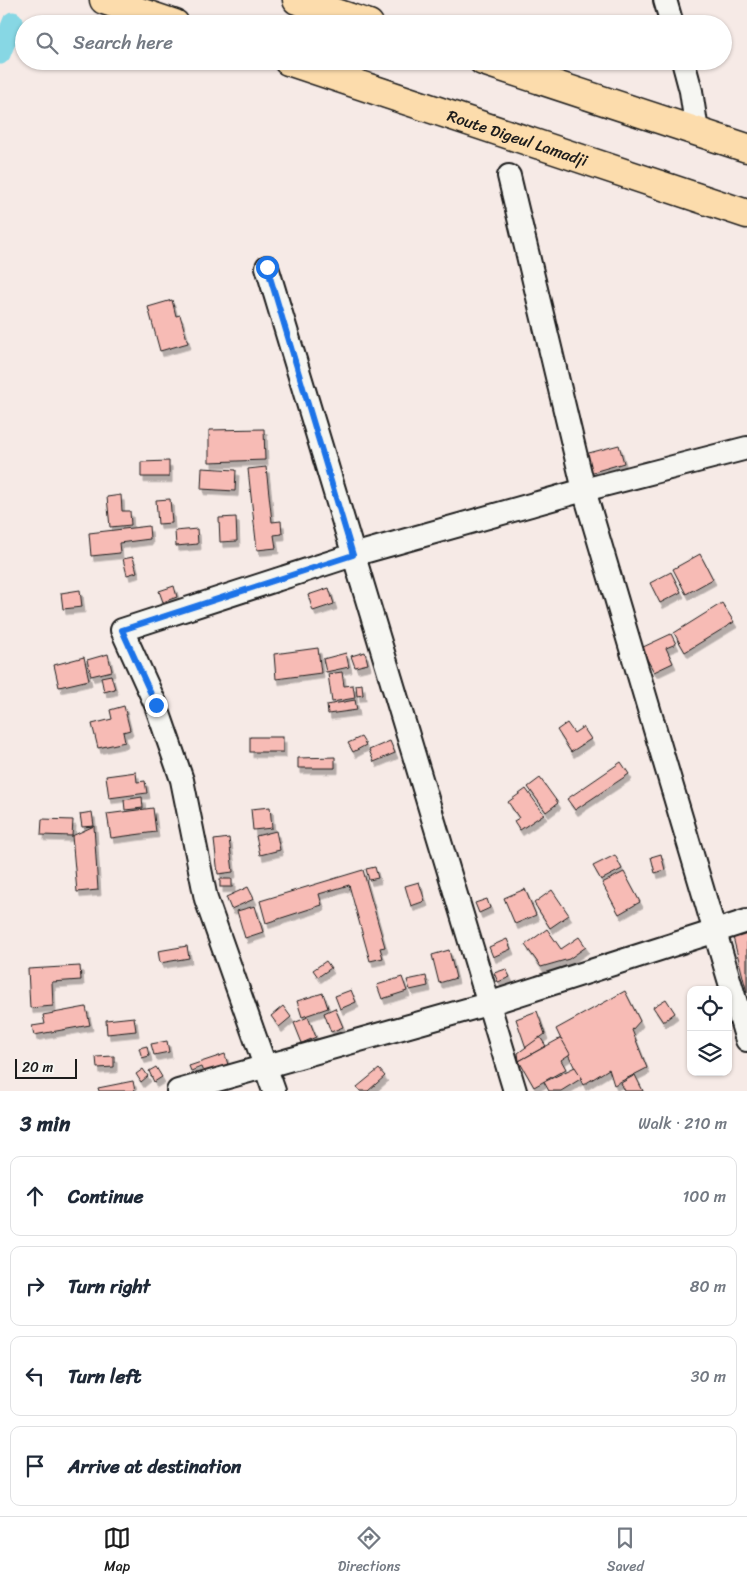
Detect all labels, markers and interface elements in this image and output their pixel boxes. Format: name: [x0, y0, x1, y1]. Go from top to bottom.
search box: [15, 15, 732, 70]
text: Search here: [73, 26, 173, 59]
icon: search: [33, 29, 61, 57]
street label: Route Digeul Lamadji: [444, 101, 592, 175]
route start: [256, 256, 279, 279]
route end: [145, 694, 168, 717]
map controls: [687, 986, 732, 1076]
button: locate: [687, 986, 732, 1031]
button: layers: [687, 1031, 732, 1076]
text: 20 m: [22, 1055, 53, 1080]
scale bar: [15, 1056, 78, 1079]
text: 3 min: [20, 1105, 70, 1143]
text: Walk · 210 m: [638, 1109, 727, 1138]
text: Continue: [68, 1180, 144, 1213]
icon: ahead: [21, 1182, 49, 1210]
text: 100 m: [682, 1182, 726, 1211]
text: Turn right: [68, 1270, 150, 1303]
icon: right: [21, 1272, 49, 1300]
text: 80 m: [690, 1272, 726, 1301]
text: Turn left: [68, 1360, 141, 1393]
icon: left: [21, 1362, 49, 1390]
text: 30 m: [691, 1362, 726, 1391]
text: Arrive at destination: [68, 1450, 241, 1483]
icon: arrive: [21, 1452, 49, 1480]
tab: Map: [103, 1524, 131, 1579]
tab: Directions: [338, 1524, 400, 1579]
tab: Saved: [607, 1524, 644, 1579]

